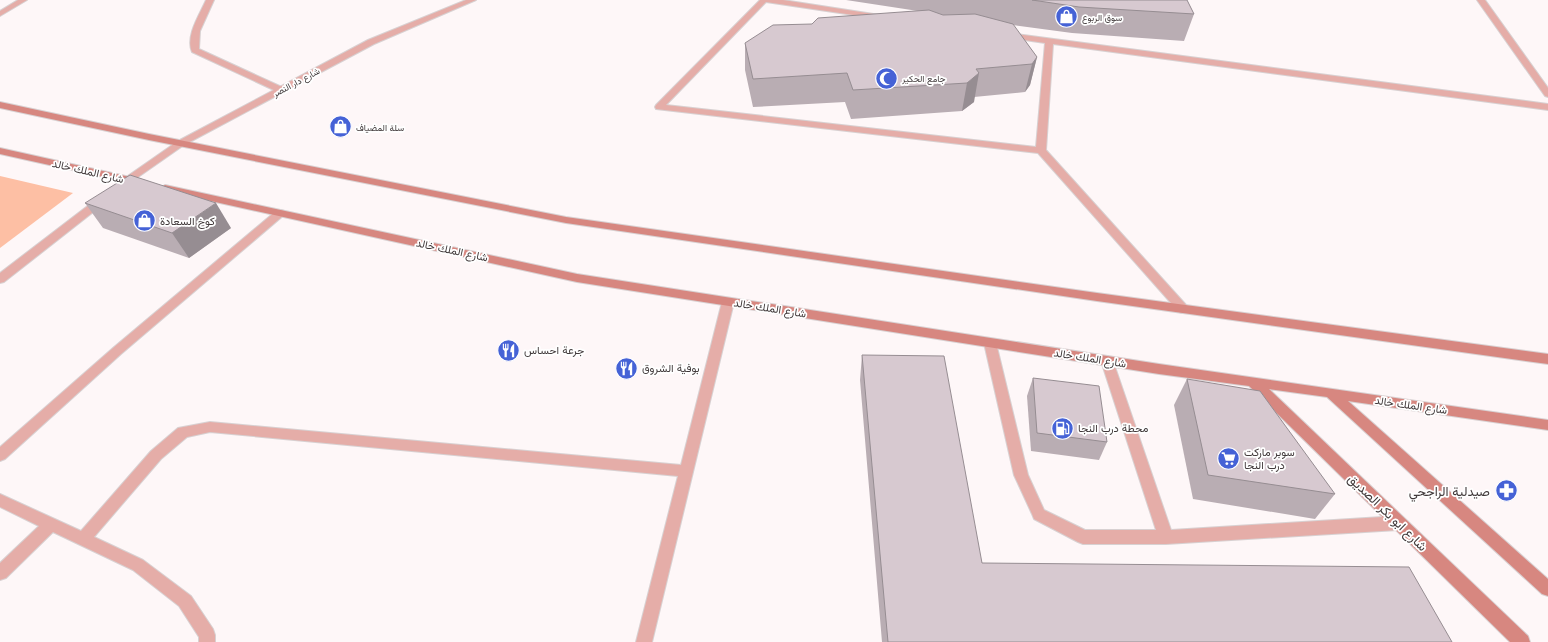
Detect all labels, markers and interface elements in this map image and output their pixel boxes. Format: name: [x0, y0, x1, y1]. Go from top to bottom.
shop icon: سوق الربوع: [1053, 4, 1079, 30]
place label: سوق الربوع: [1082, 12, 1122, 24]
street label: شارع دار النصر: [270, 65, 322, 100]
mosque icon: جامع الحكير: [873, 65, 899, 91]
place label: جامع الحكير: [901, 73, 946, 85]
shop icon: سلة المضياف: [328, 114, 354, 140]
place label: سلة المضياف: [356, 122, 404, 133]
street label: شارع الملك خالد: [51, 156, 126, 187]
shop icon: كوخ السعادة: [131, 208, 157, 234]
place label: كوخ السعادة: [160, 214, 215, 229]
street label: شارع الملك خالد: [415, 236, 490, 265]
street label: شارع الملك خالد: [733, 295, 808, 322]
restaurant icon: جرعة احساس: [496, 337, 522, 363]
place label: جرعة احساس: [524, 343, 584, 357]
street label: شارع الملك خالد: [1053, 345, 1128, 372]
restaurant icon: بوفية الشروق: [614, 355, 640, 381]
place label: بوفية الشروق: [642, 361, 700, 375]
street label: شارع الملك خالد: [1374, 393, 1448, 418]
fuel station icon: محطة درب النجا: [1049, 415, 1075, 441]
place label: محطة درب النجا: [1078, 421, 1148, 435]
supermarket icon: سوبر ماركت درب النجا: [1215, 445, 1241, 471]
place label: سوبر ماركت درب النجا: [1244, 445, 1295, 472]
street label: شارع ابو بكر الصديق: [1344, 470, 1431, 555]
pharmacy icon: صيدلية الراجحي: [1493, 478, 1519, 504]
place label: صيدلية الراجحي: [1409, 483, 1490, 502]

